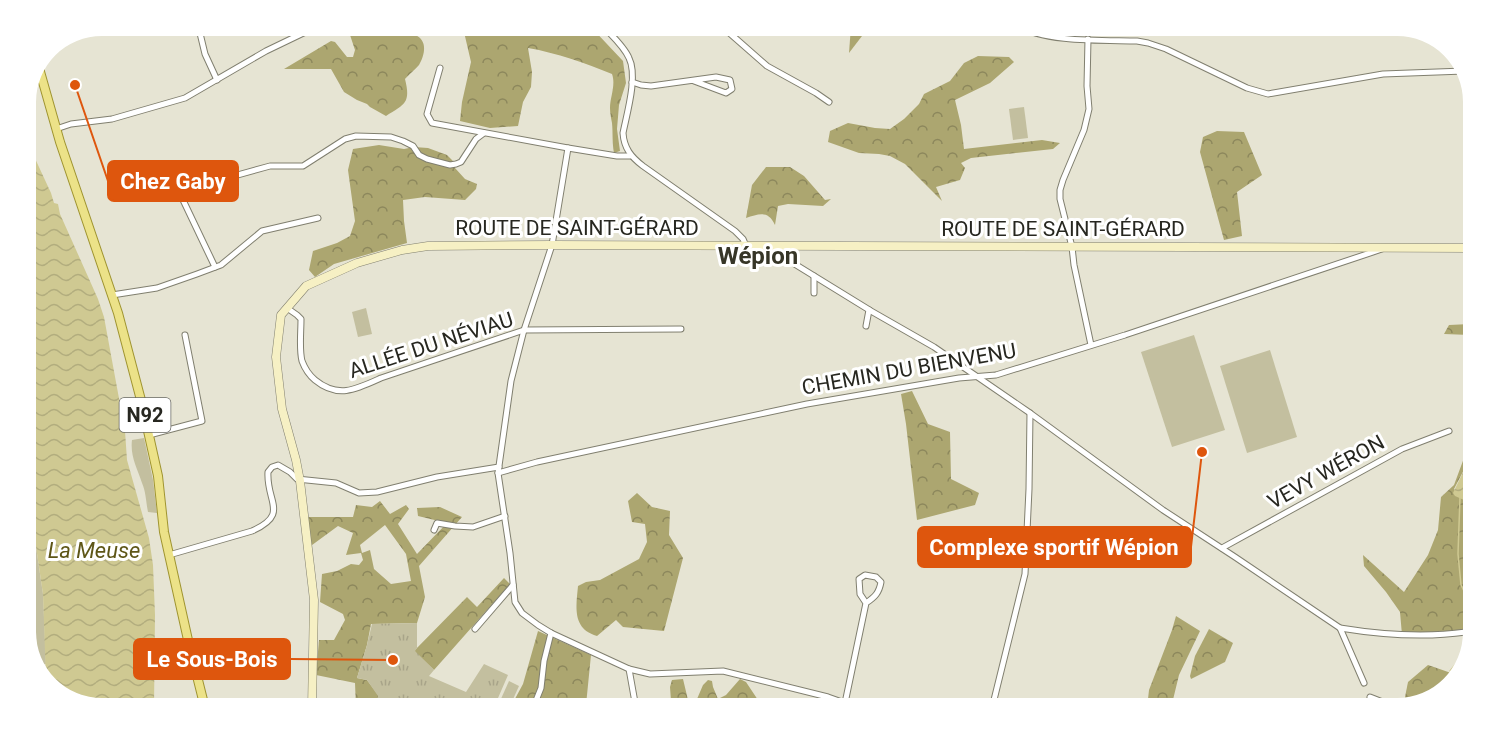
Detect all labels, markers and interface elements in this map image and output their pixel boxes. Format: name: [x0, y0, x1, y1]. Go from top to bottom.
callout: Chez Gaby: [108, 161, 238, 201]
text: Chez Gaby: [120, 169, 227, 194]
street label: ROUTE DE SAINT-GÉRARD: [455, 216, 699, 240]
street label: ROUTE DE SAINT-GÉRARD: [941, 217, 1185, 241]
district label: Wépion: [718, 242, 798, 270]
street label: ALLÉE DU NÉVIAU: [346, 307, 516, 383]
street label: CHEMIN DU BIENVENU: [800, 338, 1018, 400]
road number: N92: [120, 398, 170, 432]
street label: VEVY WÉRON: [1264, 430, 1388, 514]
callout: Complexe sportif Wépion: [918, 527, 1191, 567]
text: Complexe sportif Wépion: [929, 535, 1179, 560]
water label: La Meuse: [48, 538, 140, 563]
callout: Le Sous-Bois: [134, 639, 290, 679]
text: Le Sous-Bois: [146, 647, 278, 672]

